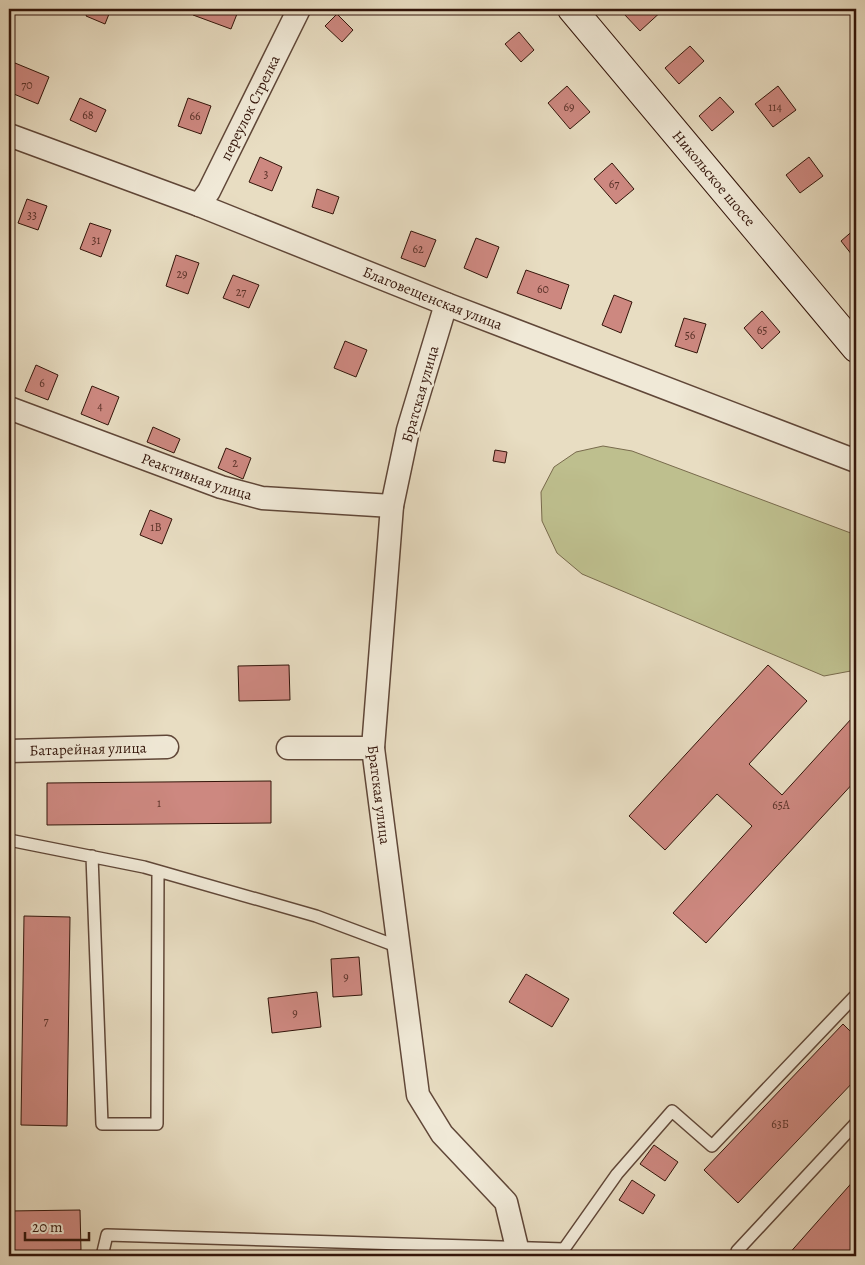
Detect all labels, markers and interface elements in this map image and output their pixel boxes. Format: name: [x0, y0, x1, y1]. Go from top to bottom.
street label: переулок Стрелка: [216, 52, 285, 164]
house number: 70: [21, 77, 33, 93]
house number: 69: [563, 99, 575, 115]
house number: 114: [768, 99, 782, 115]
house number: 68: [82, 107, 94, 123]
house number: 66: [189, 108, 201, 124]
street label: Никольское шоссе: [668, 126, 760, 231]
house number: 3: [264, 166, 269, 182]
house number: 67: [609, 176, 620, 192]
house number: 33: [27, 207, 37, 223]
house number: 31: [91, 232, 101, 248]
house number: 62: [412, 241, 424, 257]
street label: Благовещенская улица: [360, 262, 505, 335]
house number: 29: [176, 266, 188, 282]
house number: 60: [537, 281, 549, 297]
house number: 27: [236, 284, 247, 300]
house number: 65: [757, 322, 767, 338]
house number: 56: [685, 327, 696, 343]
street label: Братская улица: [397, 343, 443, 445]
house number: 6: [39, 375, 45, 391]
house number: 4: [97, 398, 103, 414]
street label: Реактивная улица: [139, 448, 254, 505]
house number: 2: [232, 455, 238, 471]
house number: 1В: [150, 519, 162, 535]
street label: Батарейная улица: [29, 738, 147, 760]
street label: Братская улица: [363, 744, 395, 846]
house number: 1: [157, 795, 161, 811]
house number: 65А: [772, 797, 791, 813]
house number: 9: [343, 969, 349, 985]
house number: 9: [292, 1005, 298, 1021]
house number: 7: [43, 1013, 49, 1029]
house number: 63Б: [771, 1116, 789, 1132]
scale bar: [25, 1210, 89, 1242]
text: 20 m: [32, 1217, 63, 1237]

